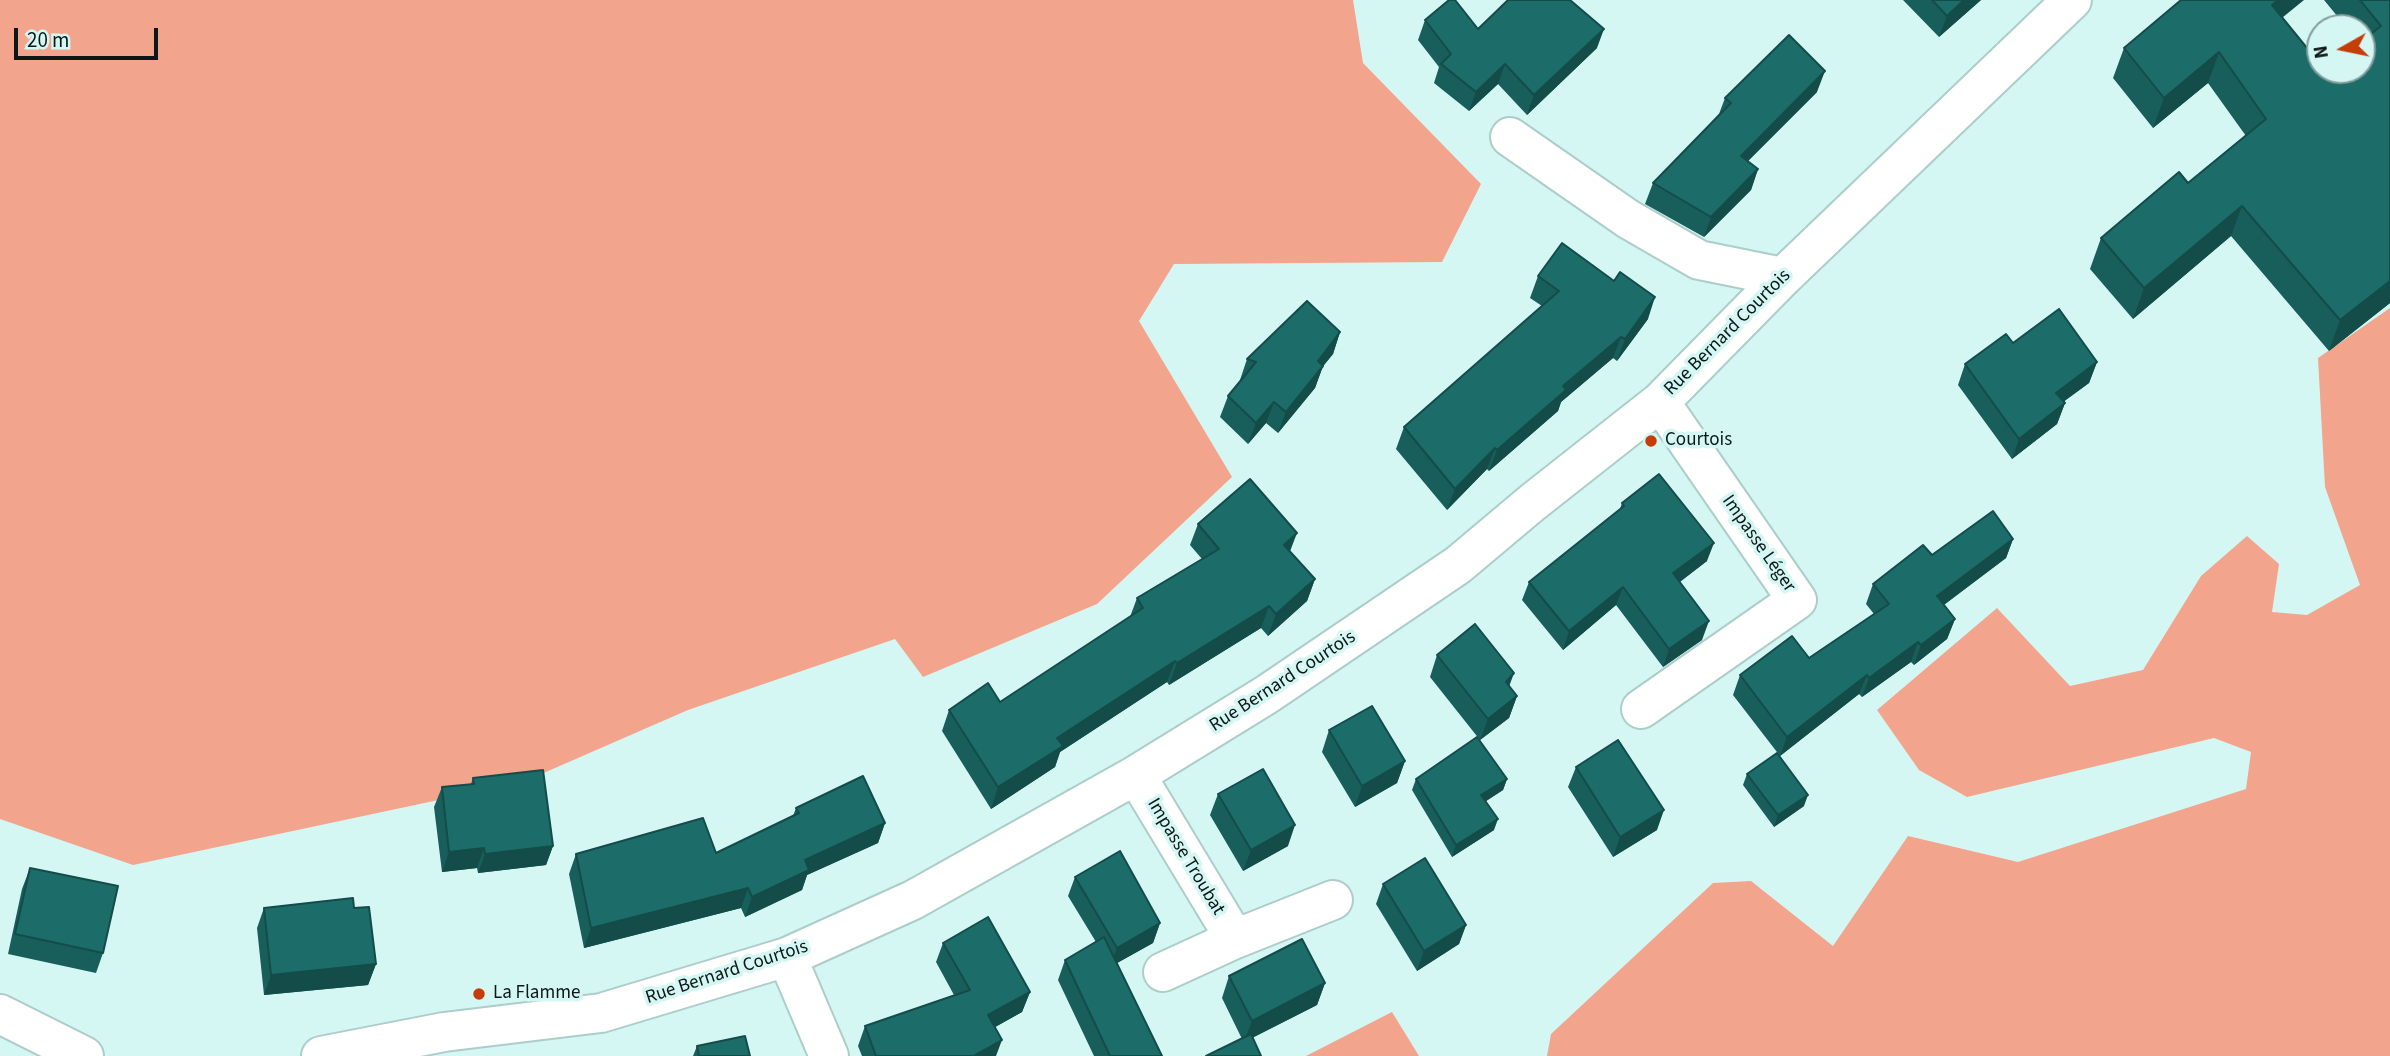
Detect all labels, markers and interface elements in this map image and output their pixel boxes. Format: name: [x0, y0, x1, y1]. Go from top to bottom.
scale bar: [18, 14, 161, 58]
north arrow: [2306, 14, 2376, 84]
text: 20 m: [27, 25, 69, 55]
text: N: [2307, 44, 2336, 60]
street label: Rue Bernard Courtois: [1660, 265, 1796, 401]
place label: Courtois: [1665, 430, 1732, 452]
marker: Courtois: [1643, 433, 1659, 449]
street label: Impasse Léger: [1716, 491, 1800, 597]
street label: Rue Bernard Courtois: [1206, 626, 1360, 738]
street label: Impasse Troubat: [1141, 795, 1229, 919]
street label: Rue Bernard Courtois: [643, 936, 811, 1010]
place label: La Flamme: [493, 983, 580, 1005]
marker: La Flamme: [471, 986, 487, 1002]

